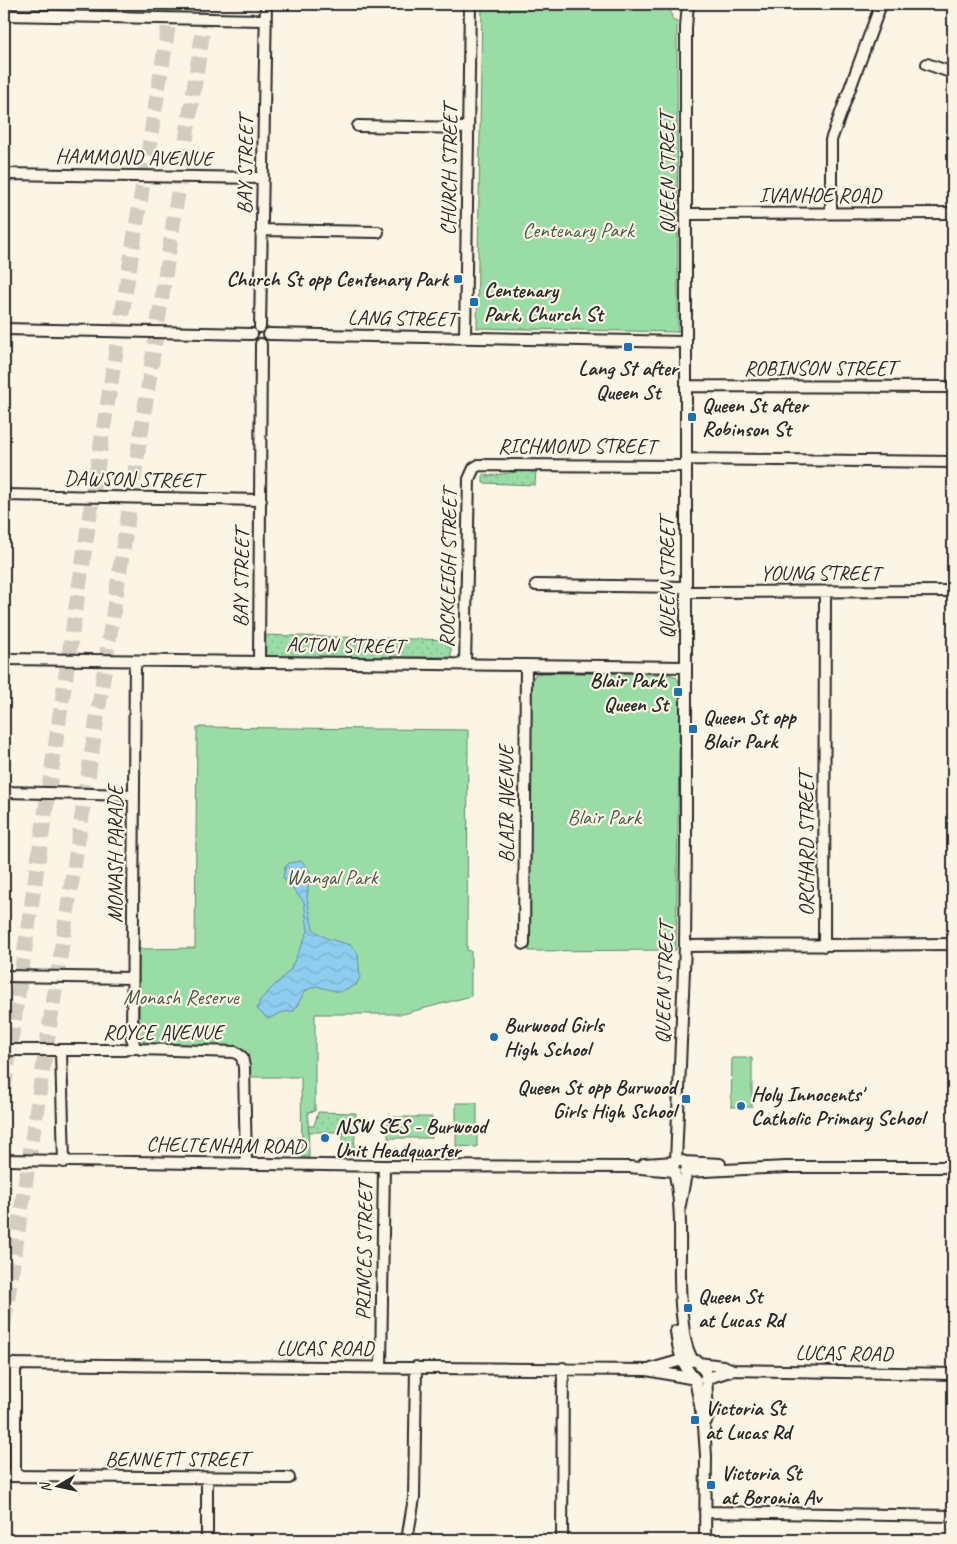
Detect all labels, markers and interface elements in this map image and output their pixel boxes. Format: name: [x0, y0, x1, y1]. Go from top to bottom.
street label: CHURCH STREET: [435, 99, 463, 236]
street label: QUEEN STREET: [654, 107, 680, 234]
street label: BAY STREET: [231, 110, 259, 214]
street label: HAMMOND AVENUE: [55, 143, 215, 171]
street label: IVANHOE ROAD: [759, 182, 883, 208]
park label: Centenary Park: [522, 217, 636, 243]
place label: Church St opp Centenary Park: [226, 266, 450, 292]
marker: Church St opp Centenary Park: [452, 273, 464, 285]
place label: Centenary Park, Church St: [484, 277, 606, 327]
marker: Centenary Park, Church St: [468, 296, 480, 308]
street label: LANG STREET: [347, 304, 461, 332]
marker: Lang St after Queen St: [622, 341, 634, 353]
place label: Lang St after Queen St: [578, 355, 680, 405]
street label: ROBINSON STREET: [744, 355, 901, 381]
place label: Queen St after Robinson St: [702, 392, 810, 442]
marker: Queen St after Robinson St: [686, 411, 698, 423]
street label: RICHMOND STREET: [498, 433, 660, 459]
street label: DAWSON STREET: [64, 465, 207, 493]
street label: ROCKLEIGH STREET: [434, 484, 462, 648]
street label: QUEEN STREET: [654, 512, 680, 639]
street label: BAY STREET: [227, 523, 255, 627]
street label: YOUNG STREET: [760, 560, 884, 586]
street label: ACTON STREET: [286, 631, 409, 659]
place label: Blair Park, Queen St: [590, 667, 671, 717]
marker: Blair Park, Queen St: [672, 686, 684, 698]
place label: Queen St opp Blair Park: [703, 704, 798, 754]
marker: Queen St opp Blair Park: [687, 723, 699, 735]
street label: BLAIR AVENUE: [493, 743, 519, 863]
street label: ORCHARD STREET: [793, 766, 819, 916]
street label: MONASH PARADE: [102, 783, 128, 923]
park label: Blair Park: [567, 804, 643, 830]
park label: Wangal Park: [287, 864, 379, 890]
street label: QUEEN STREET: [649, 916, 679, 1044]
park label: Monash Reserve: [123, 984, 240, 1010]
place label: Burwood Girls High School: [504, 1012, 606, 1062]
street label: ROYCE AVENUE: [103, 1019, 225, 1045]
marker: Burwood Girls High School: [488, 1031, 500, 1043]
place label: Queen St opp Burwood Girls High School: [517, 1074, 680, 1124]
place label: Holy Innocents' Catholic Primary School: [751, 1081, 929, 1132]
marker: Queen St opp Burwood Girls High School: [680, 1093, 692, 1105]
marker: Holy Innocents' Catholic Primary School: [735, 1100, 747, 1112]
place label: NSW SES - Burwood Unit Headquarter: [335, 1113, 490, 1163]
street label: CHELTENHAM ROAD: [146, 1131, 308, 1159]
marker: NSW SES - Burwood Unit Headquarter: [319, 1132, 331, 1144]
street label: PRINCES STREET: [350, 1176, 378, 1320]
place label: Queen St at Lucas Rd: [698, 1283, 787, 1333]
marker: Queen St at Lucas Rd: [682, 1302, 694, 1314]
street label: LUCAS ROAD: [276, 1335, 376, 1361]
street label: LUCAS ROAD: [795, 1339, 895, 1367]
place label: Victoria St at Lucas Rd: [705, 1395, 794, 1445]
marker: Victoria St at Lucas Rd: [689, 1414, 701, 1426]
street label: BENNETT STREET: [105, 1446, 254, 1472]
place label: Victoria St at Boronia Av: [721, 1460, 823, 1510]
north arrow: [32, 1462, 82, 1512]
marker: Victoria St at Boronia Av: [705, 1479, 717, 1491]
text: N: [36, 1480, 55, 1494]

